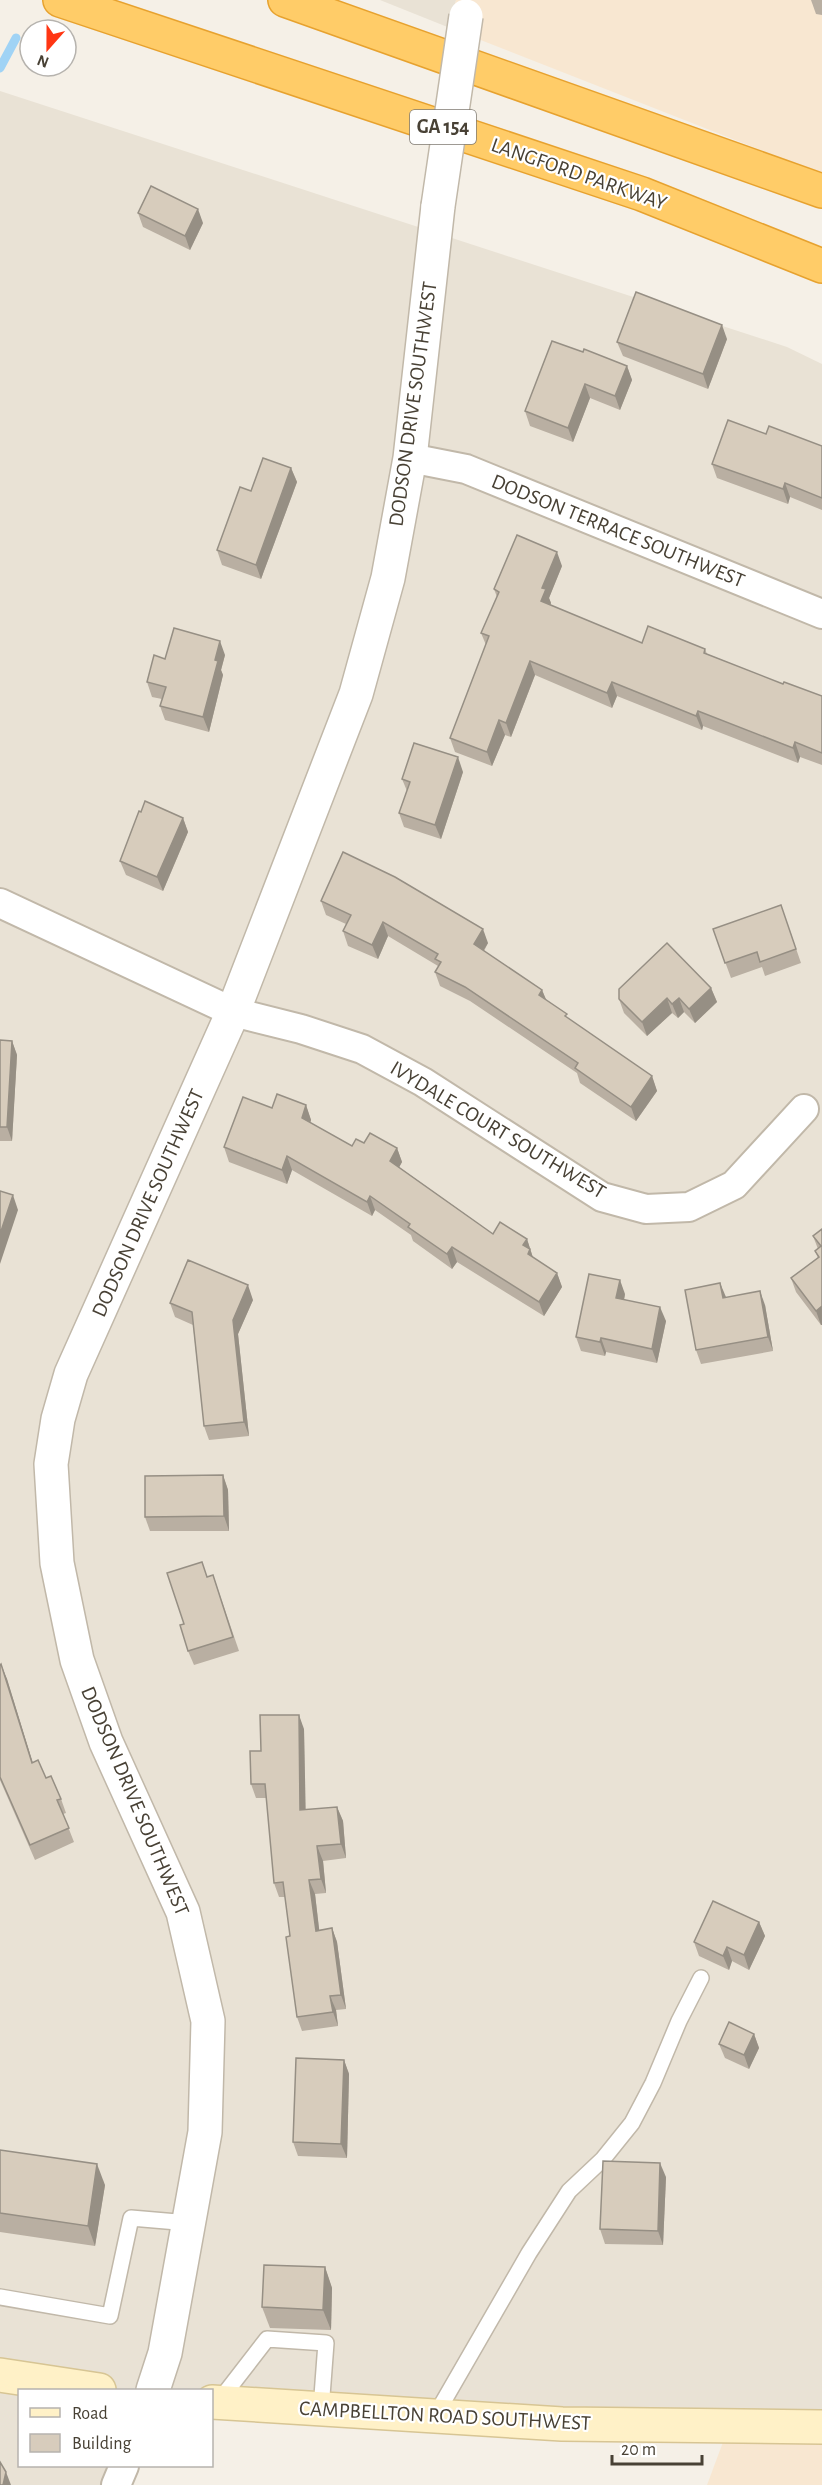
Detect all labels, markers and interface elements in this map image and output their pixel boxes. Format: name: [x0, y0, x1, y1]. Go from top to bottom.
north arrow: [18, 18, 78, 78]
text: N: [35, 52, 51, 71]
road number: GA 154: [410, 110, 476, 144]
street label: LANGFORD PARKWAY: [488, 134, 670, 214]
street label: DODSON DRIVE SOUTHWEST: [385, 280, 441, 528]
street label: DODSON TERRACE SOUTHWEST: [488, 470, 748, 592]
street label: IVYDALE COURT SOUTHWEST: [387, 1057, 609, 1203]
street label: DODSON DRIVE SOUTHWEST: [88, 1086, 208, 1320]
street label: DODSON DRIVE SOUTHWEST: [77, 1683, 193, 1919]
legend: [18, 2389, 213, 2467]
street label: CAMPBELLTON ROAD SOUTHWEST: [299, 2398, 591, 2434]
text: Road: [72, 2405, 108, 2423]
scale bar: [612, 2428, 702, 2466]
text: Building: [72, 2435, 132, 2453]
text: 20 m: [621, 2441, 656, 2459]

